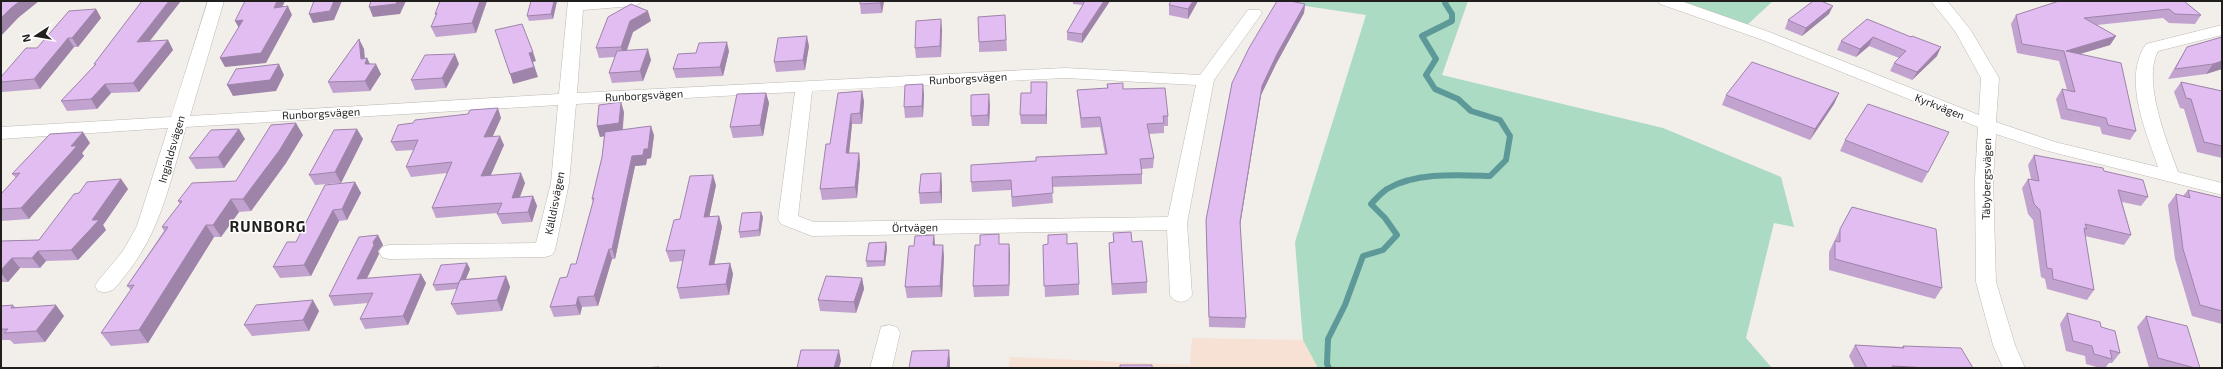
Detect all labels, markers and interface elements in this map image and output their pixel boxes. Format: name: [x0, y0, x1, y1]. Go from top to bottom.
north arrow: [16, 16, 56, 56]
text: N: [19, 33, 33, 43]
street label: Runborgsvägen: [929, 69, 1007, 87]
street label: Runborgsvägen: [605, 86, 683, 104]
street label: Kyrkvägen: [1913, 90, 1967, 122]
street label: Runborgsvägen: [282, 104, 360, 122]
street label: Ingjaldsvägen: [155, 114, 188, 184]
street label: Täbybergsvägen: [1979, 138, 1993, 220]
street label: Källdisvägen: [542, 170, 566, 236]
district label: RUNBORG: [229, 217, 307, 235]
street label: Örtvägen: [892, 219, 938, 234]

